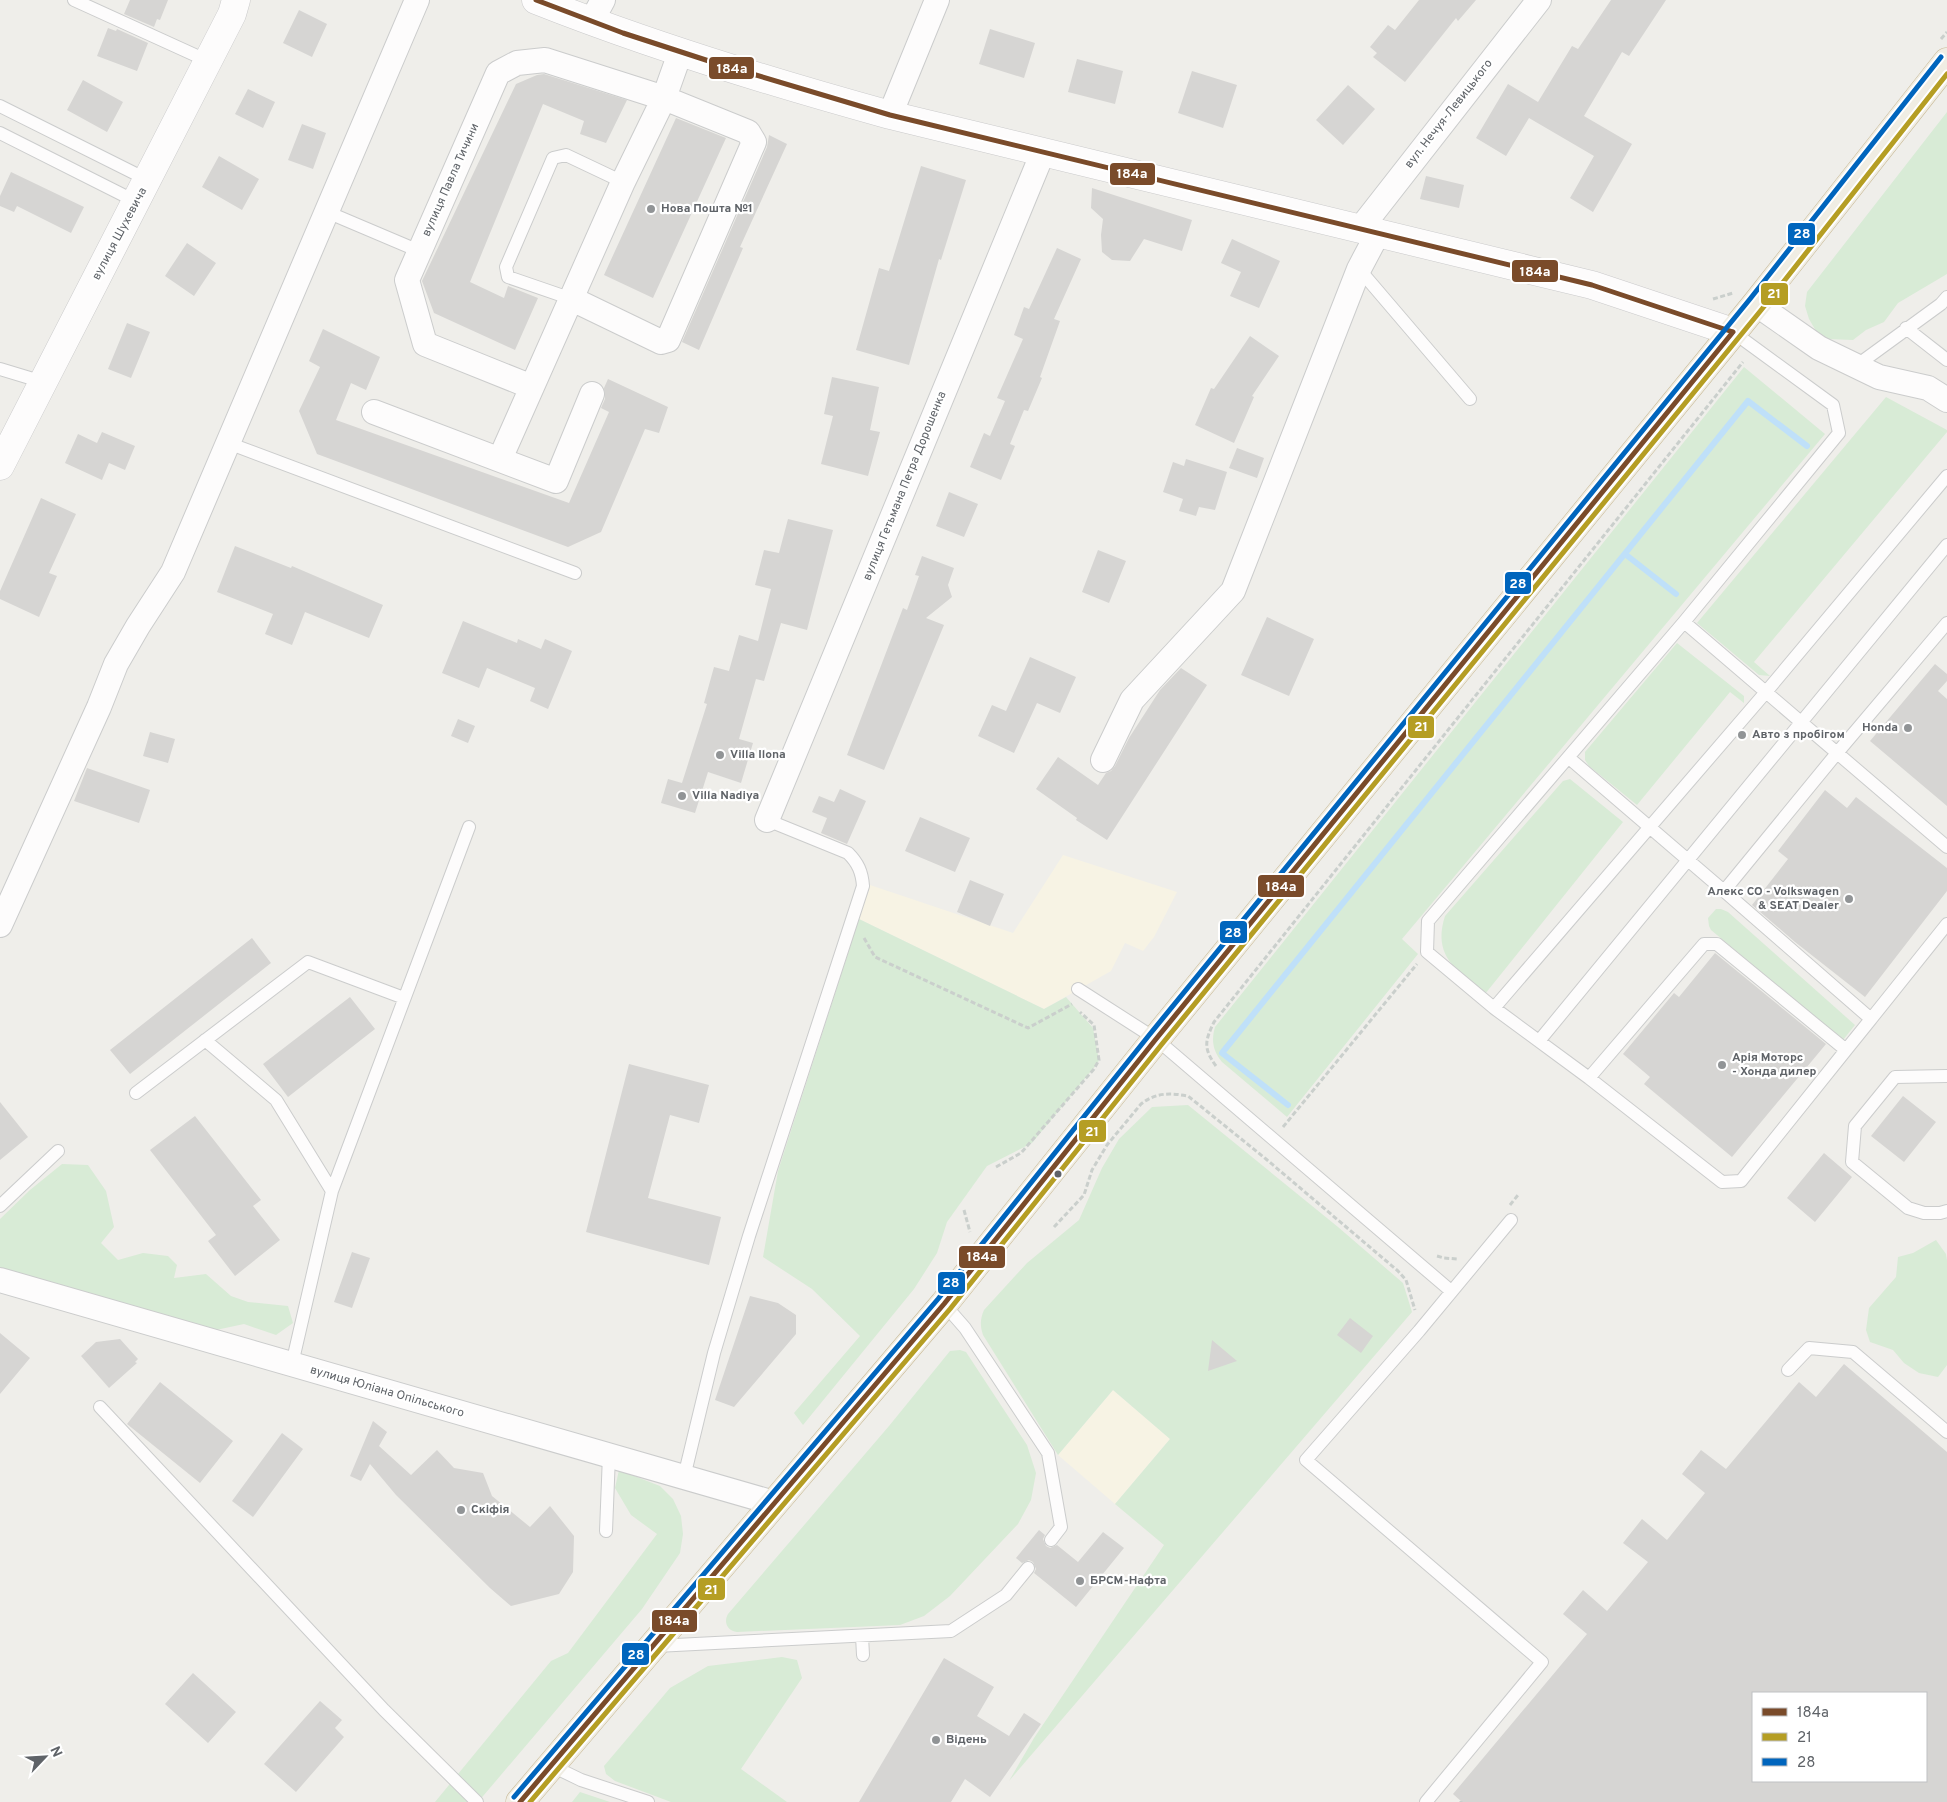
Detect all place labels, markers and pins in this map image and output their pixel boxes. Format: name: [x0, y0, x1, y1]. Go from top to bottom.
place label: Нова Пошта №1: [661, 201, 753, 217]
marker: Нова Пошта №1: [645, 203, 657, 215]
place label: Honda: [1862, 720, 1898, 736]
marker: Honda: [1902, 722, 1914, 734]
place label: Авто з пробігом: [1752, 727, 1845, 743]
marker: Авто з пробігом: [1736, 729, 1748, 741]
place label: Villa Ilona: [730, 747, 786, 763]
marker: Villa Ilona: [714, 749, 726, 761]
place label: Villa Nadiya: [692, 788, 759, 804]
marker: Villa Nadiya: [676, 790, 688, 802]
place label: Алекс CO - Volkswagen & SEAT Dealer: [1707, 884, 1839, 914]
marker: Алекс CO - Volkswagen & SEAT Dealer: [1843, 893, 1855, 905]
place label: Арія Моторс - Хонда дилер: [1732, 1050, 1817, 1080]
marker: Арія Моторс - Хонда дилер: [1716, 1059, 1728, 1071]
unlabelled marker: [1053, 1169, 1063, 1179]
place label: Скіфія: [471, 1502, 510, 1518]
marker: Скіфія: [455, 1504, 467, 1516]
place label: БРСМ-Нафта: [1090, 1573, 1167, 1589]
marker: БРСМ-Нафта: [1074, 1575, 1086, 1587]
place label: Відень: [946, 1732, 987, 1748]
marker: Відень: [930, 1734, 942, 1746]

